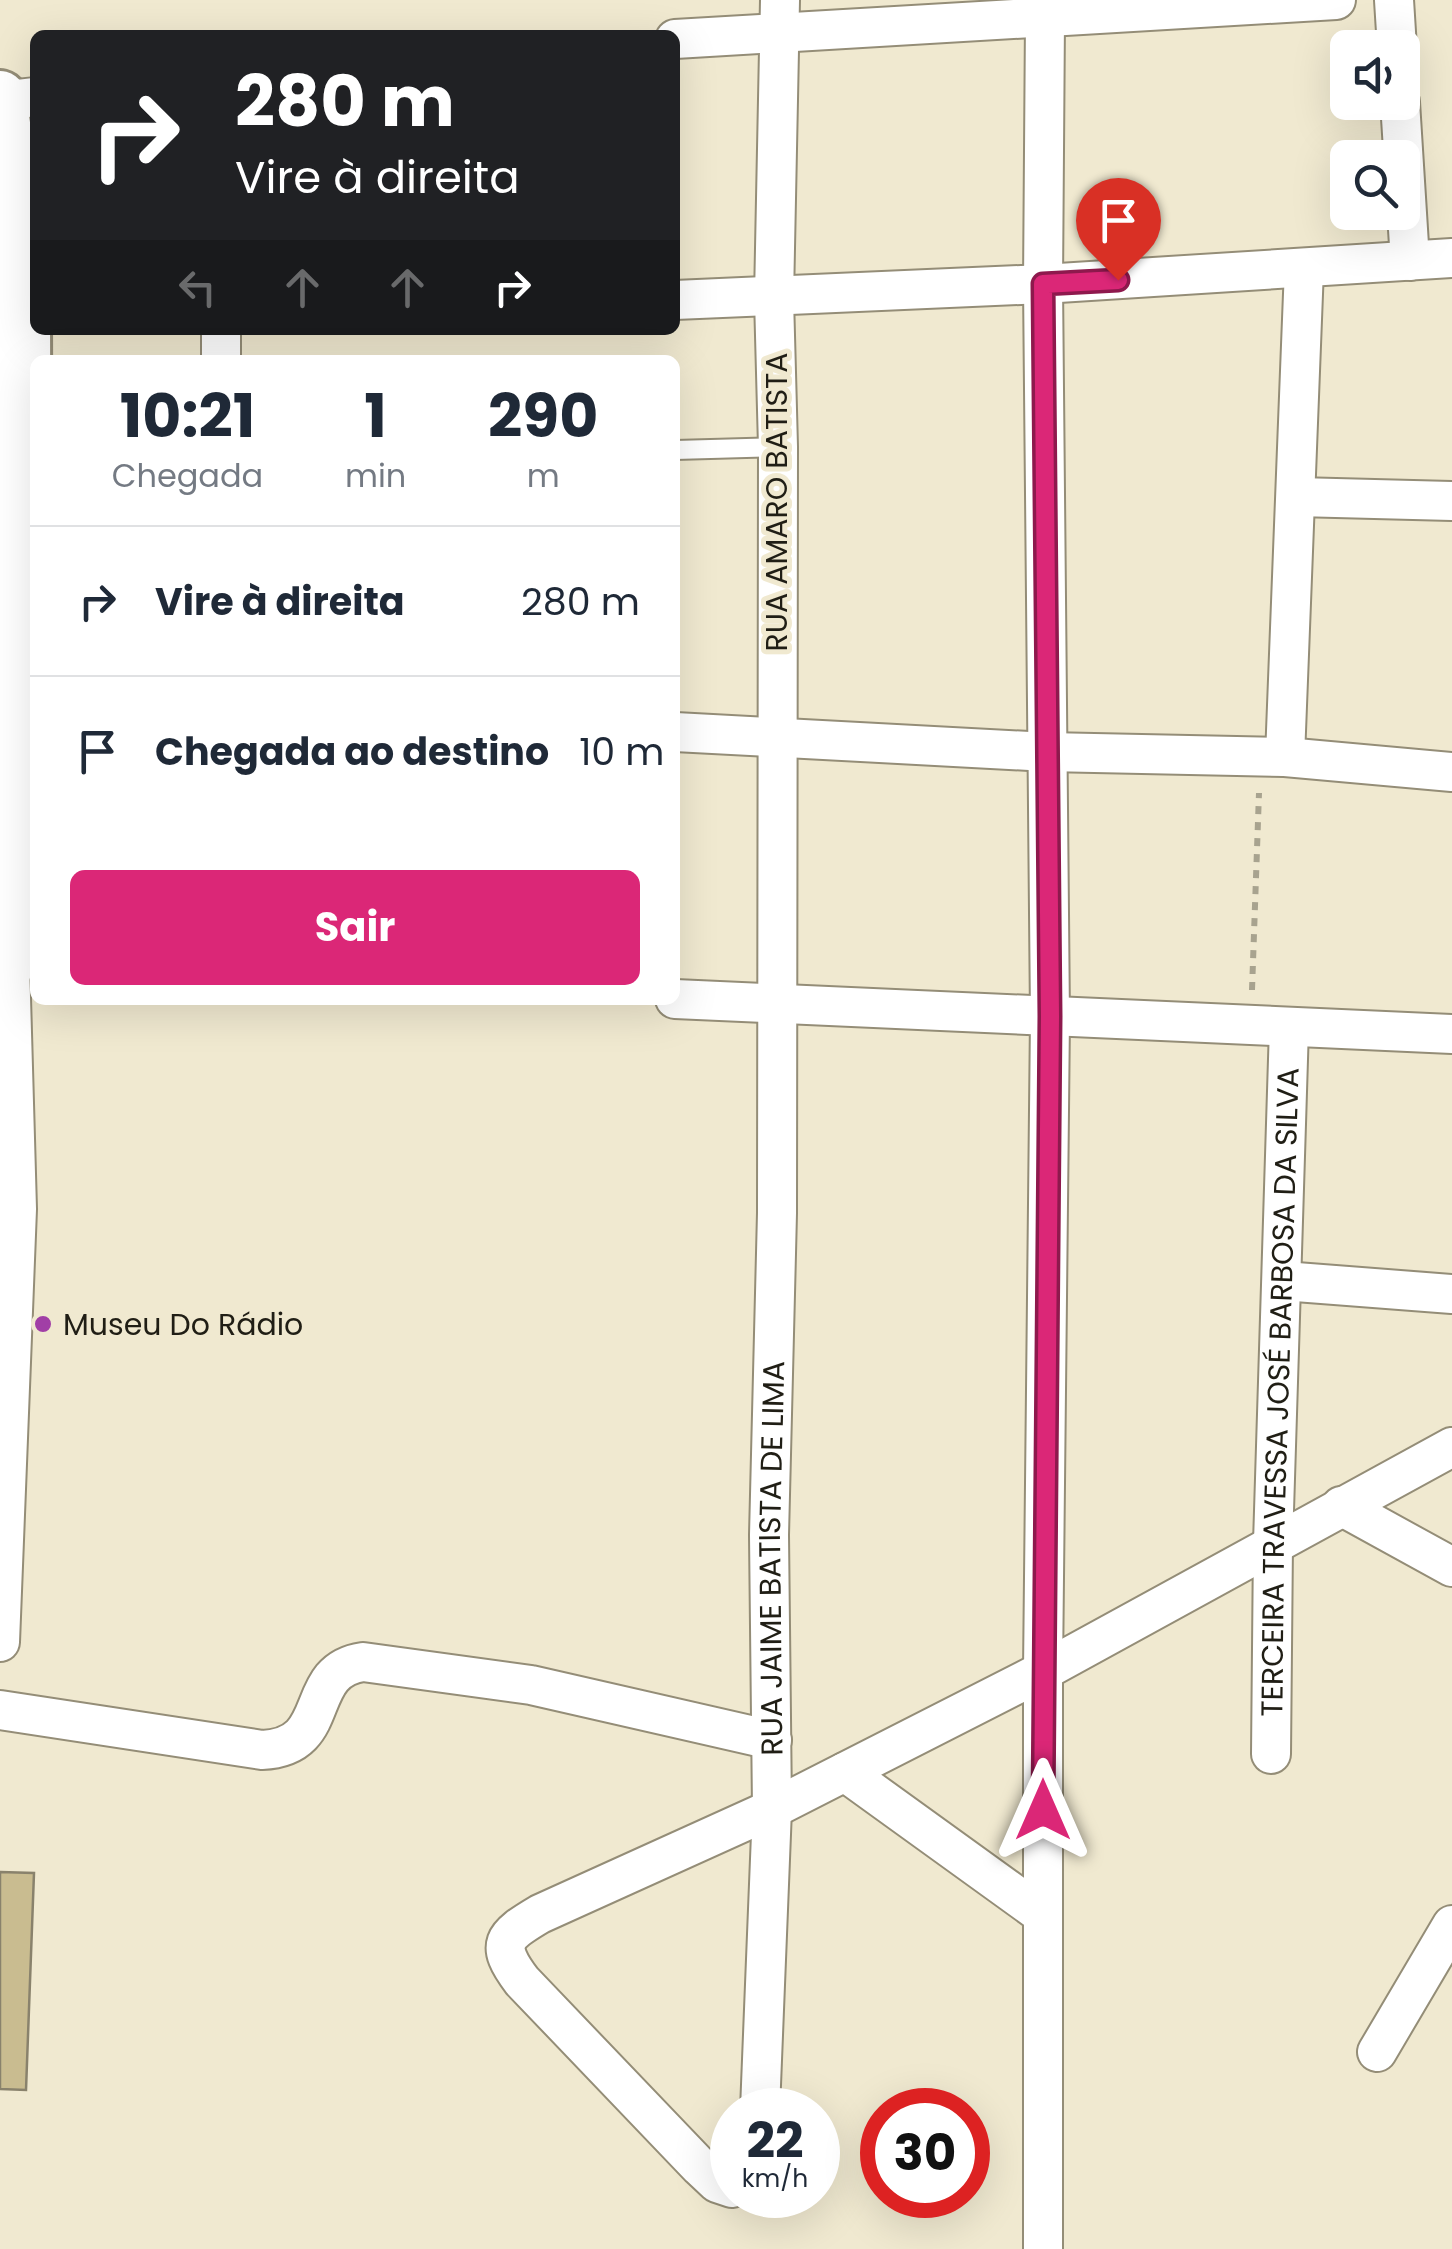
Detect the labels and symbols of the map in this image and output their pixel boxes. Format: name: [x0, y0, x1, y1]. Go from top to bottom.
pin: [1076, 178, 1161, 281]
street label: RUA AMARO BATISTA: [755, 352, 798, 652]
street label: TERCEIRA TRAVESSA JOSÉ BARBOSA DA SILVA: [1250, 1067, 1309, 1717]
place label: Museu Do Rádio: [63, 1303, 303, 1346]
marker: Museu Do Rádio: [32, 1313, 54, 1335]
street label: RUA JAIME BATISTA DE LIMA: [747, 1360, 795, 1756]
position arrow: [991, 1758, 1095, 1862]
speed limit sign: 30: [860, 2088, 990, 2218]

